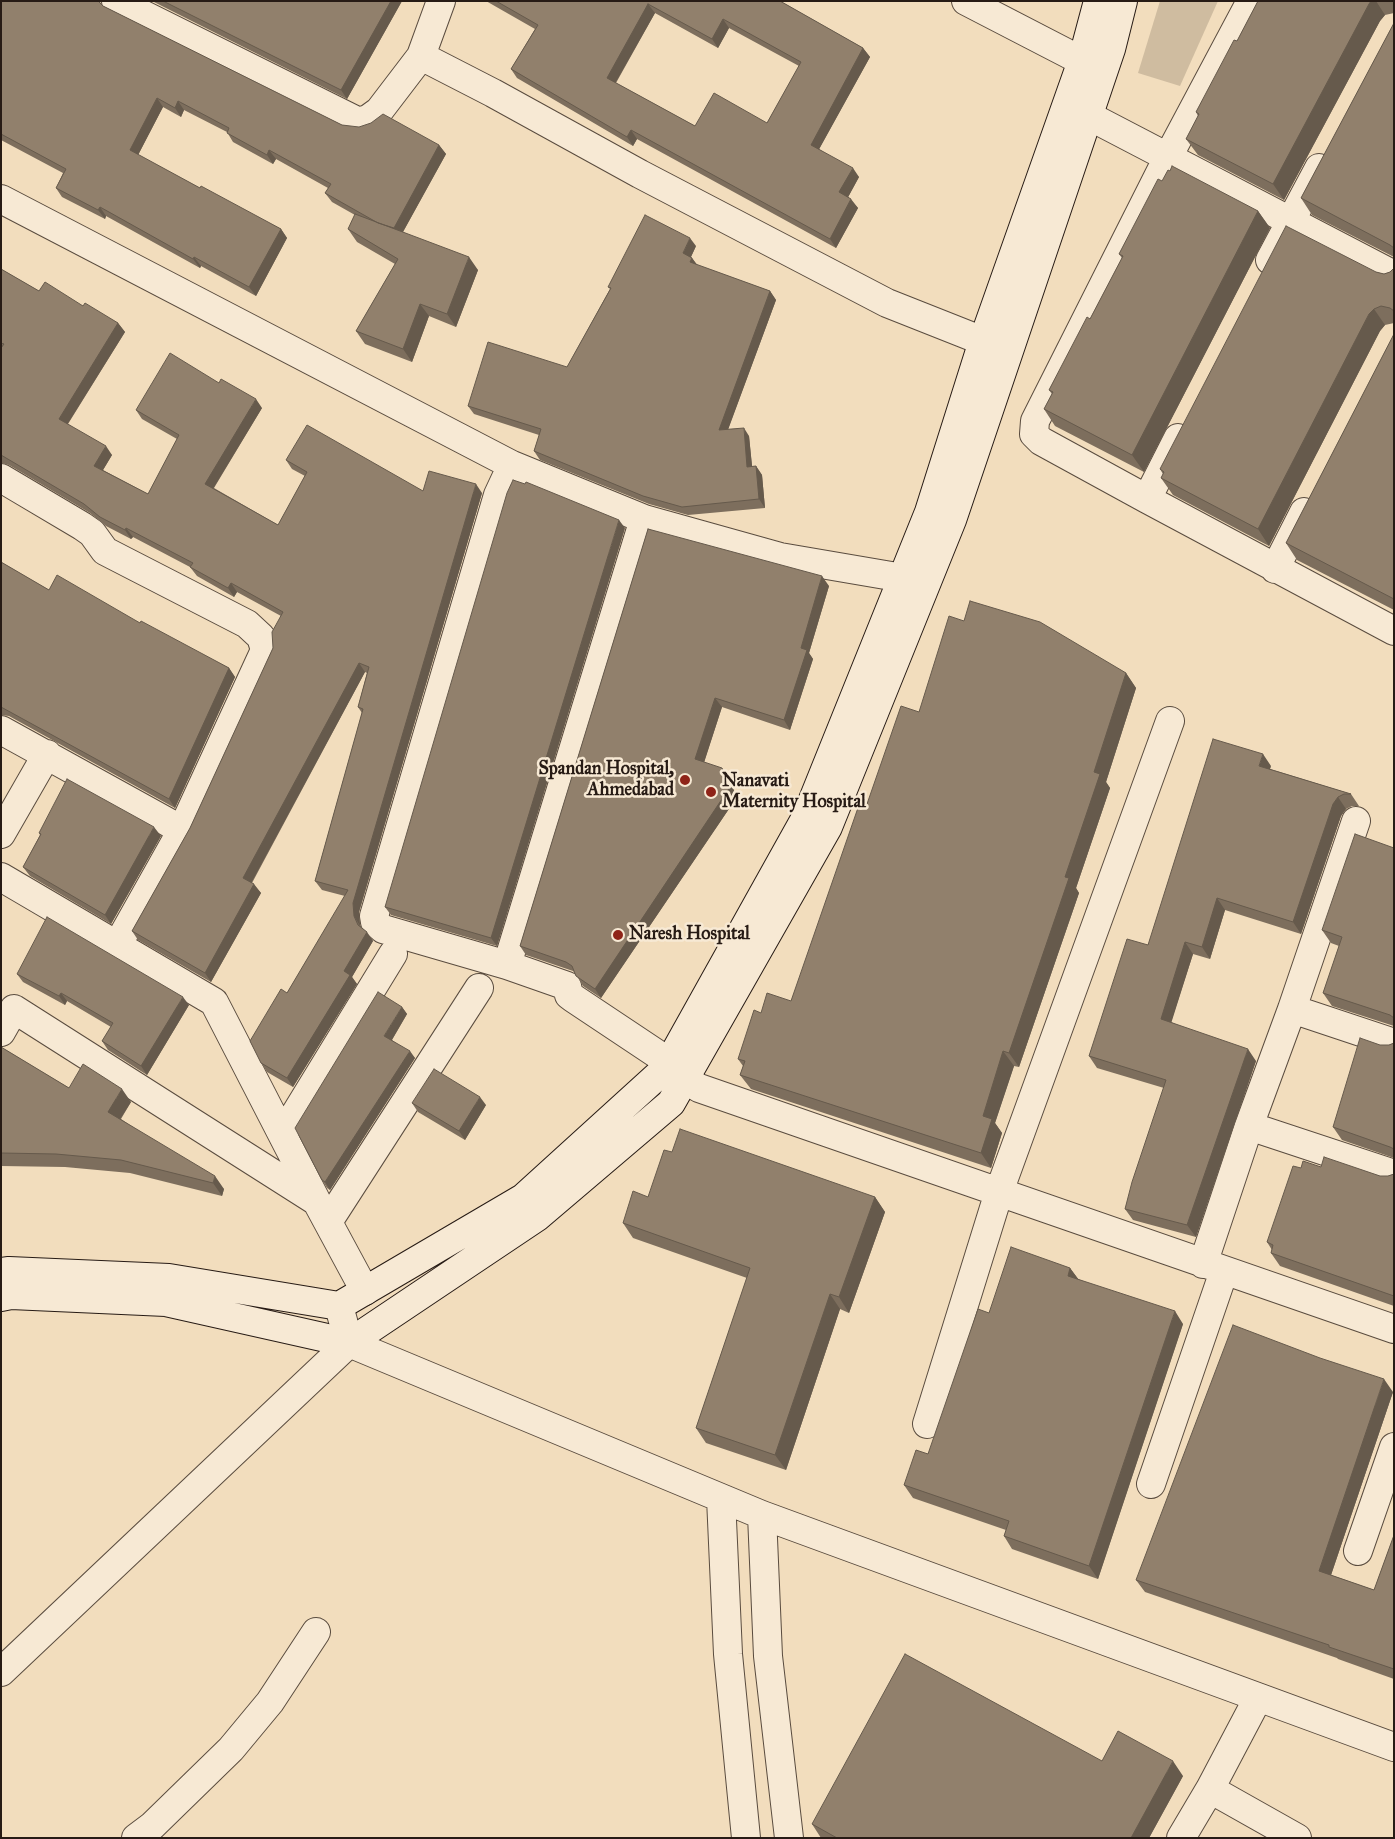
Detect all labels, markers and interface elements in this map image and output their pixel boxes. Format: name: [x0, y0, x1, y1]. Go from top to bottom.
place label: Spandan Hospital, Ahmedabad: [538, 759, 674, 802]
place label: Nanavati Maternity Hospital: [722, 771, 866, 814]
marker: Spandan Hospital, Ahmedabad: [678, 773, 692, 787]
marker: Nanavati Maternity Hospital: [704, 785, 718, 799]
place label: Naresh Hospital: [629, 924, 750, 946]
marker: Naresh Hospital: [611, 928, 625, 942]

